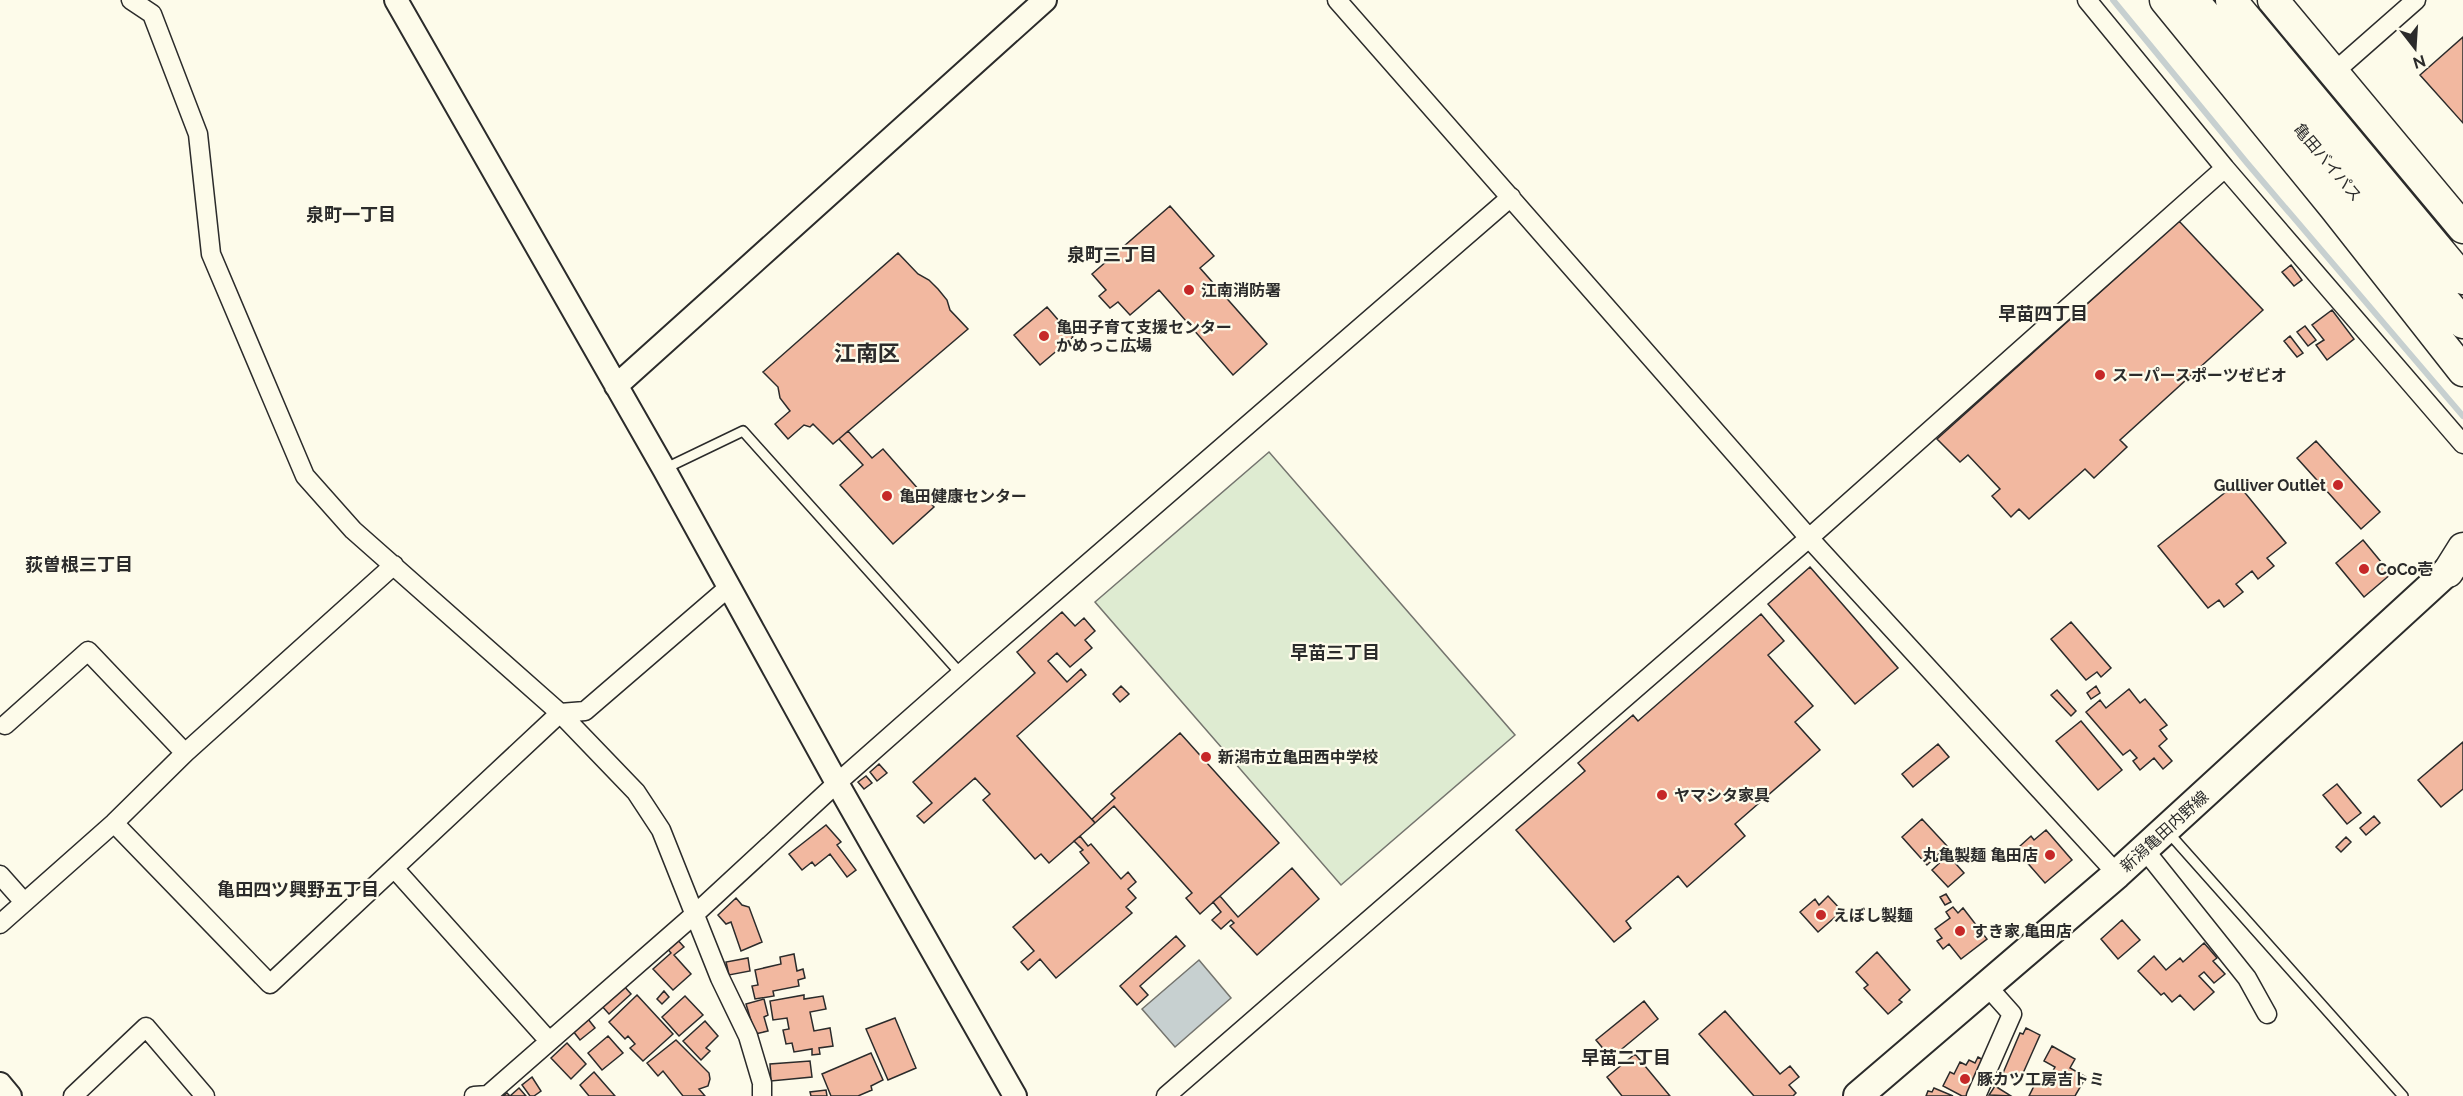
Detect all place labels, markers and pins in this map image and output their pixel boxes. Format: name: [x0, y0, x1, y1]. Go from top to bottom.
place label: 江南消防署: [1201, 281, 1281, 300]
marker: 江南消防署: [1182, 283, 1196, 297]
place label: 亀田子育て支援センター かめっこ広場: [1056, 318, 1232, 355]
marker: 亀田子育て支援センター かめっこ広場: [1037, 329, 1051, 343]
place label: スーパースポーツゼビオ: [2112, 366, 2287, 385]
marker: スーパースポーツゼビオ: [2093, 368, 2107, 382]
place label: Gulliver Outlet: [2214, 476, 2326, 495]
marker: Gulliver Outlet: [2331, 478, 2345, 492]
place label: 亀田健康センター: [899, 487, 1027, 506]
marker: 亀田健康センター: [880, 489, 894, 503]
place label: CoCo壱: [2376, 560, 2433, 579]
marker: CoCo壱: [2357, 562, 2371, 576]
place label: 新潟市立亀田西中学校: [1218, 748, 1378, 767]
marker: 新潟市立亀田西中学校: [1199, 750, 1213, 764]
place label: ヤマシタ家具: [1674, 786, 1770, 805]
marker: ヤマシタ家具: [1655, 788, 1669, 802]
place label: 丸亀製麺 亀田店: [1922, 846, 2038, 865]
marker: 丸亀製麺 亀田店: [2043, 848, 2057, 862]
place label: えぼし製麺: [1833, 906, 1913, 925]
marker: えぼし製麺: [1814, 908, 1828, 922]
place label: すき家 亀田店: [1972, 922, 2072, 941]
marker: すき家 亀田店: [1953, 924, 1967, 938]
place label: 豚カツ工房吉トミ: [1977, 1070, 2105, 1089]
marker: 豚カツ工房吉トミ: [1958, 1072, 1972, 1086]

